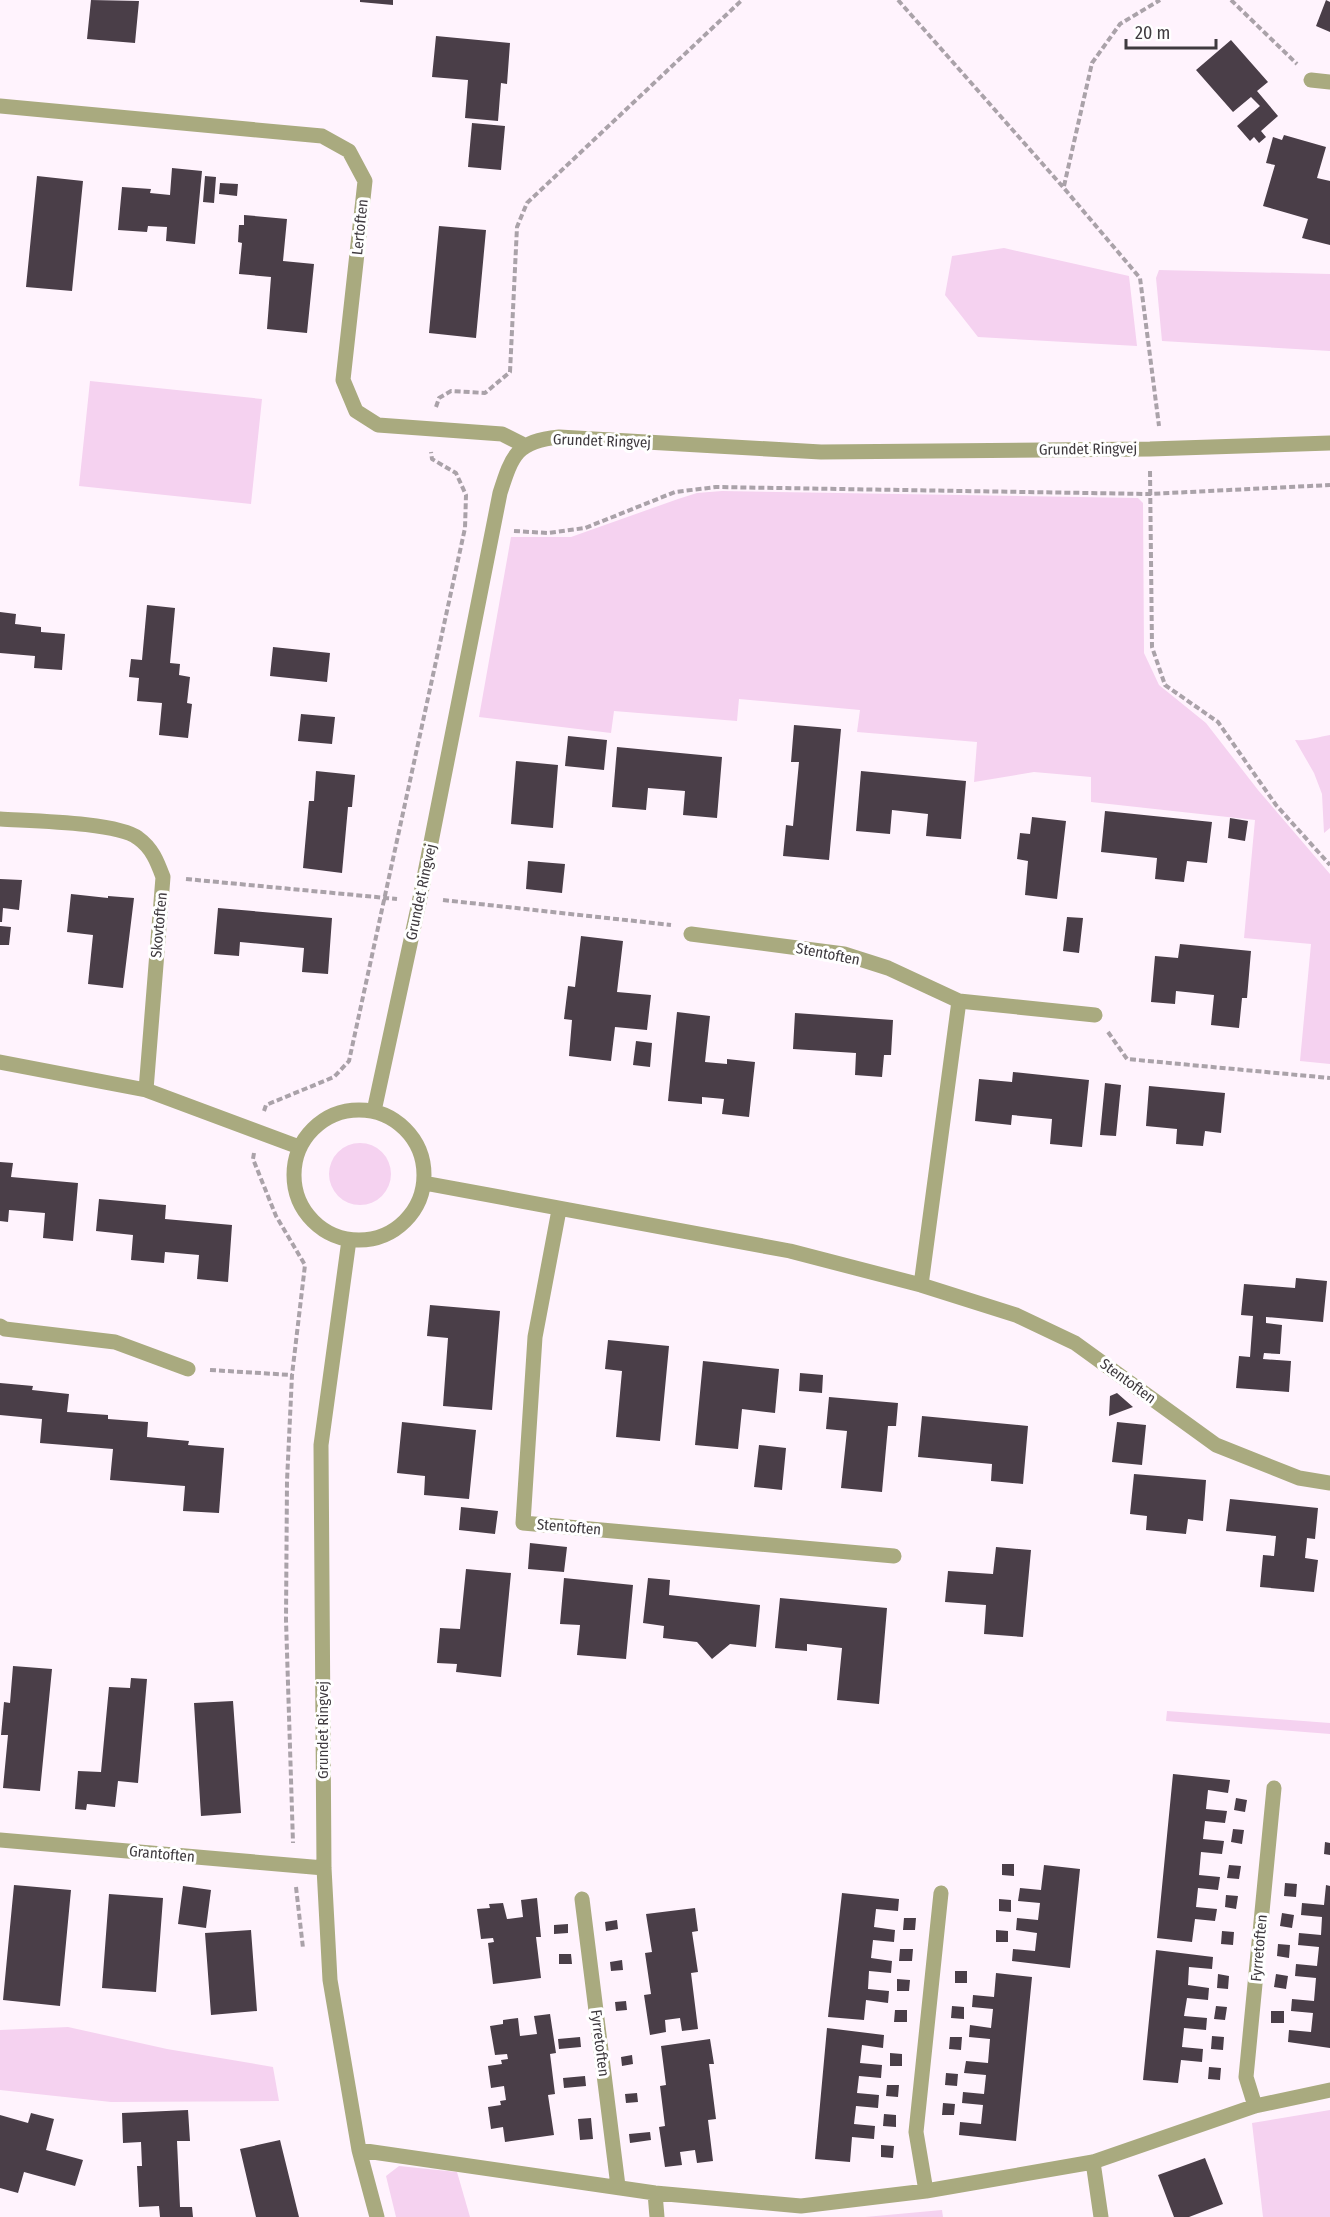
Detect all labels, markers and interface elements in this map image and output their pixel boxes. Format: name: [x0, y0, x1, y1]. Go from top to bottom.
scale bar: [1126, 12, 1216, 50]
text: 20 m: [1135, 22, 1170, 44]
street label: Lertoften: [348, 198, 372, 256]
street label: Grundet Ringvej: [553, 430, 651, 452]
street label: Grundet Ringvej: [1039, 439, 1137, 459]
street label: Grundet Ringvej: [402, 842, 440, 942]
street label: Skovtoften: [147, 891, 171, 959]
street label: Stentoften: [795, 939, 861, 969]
street label: Stentoften: [1097, 1355, 1159, 1407]
street label: Stentoften: [536, 1515, 602, 1539]
street label: Grundet Ringvej: [314, 1681, 332, 1779]
street label: Grantoften: [128, 1842, 196, 1866]
street label: Fyrretoften: [1247, 1914, 1271, 1982]
street label: Fyrretoften: [587, 2008, 613, 2078]

